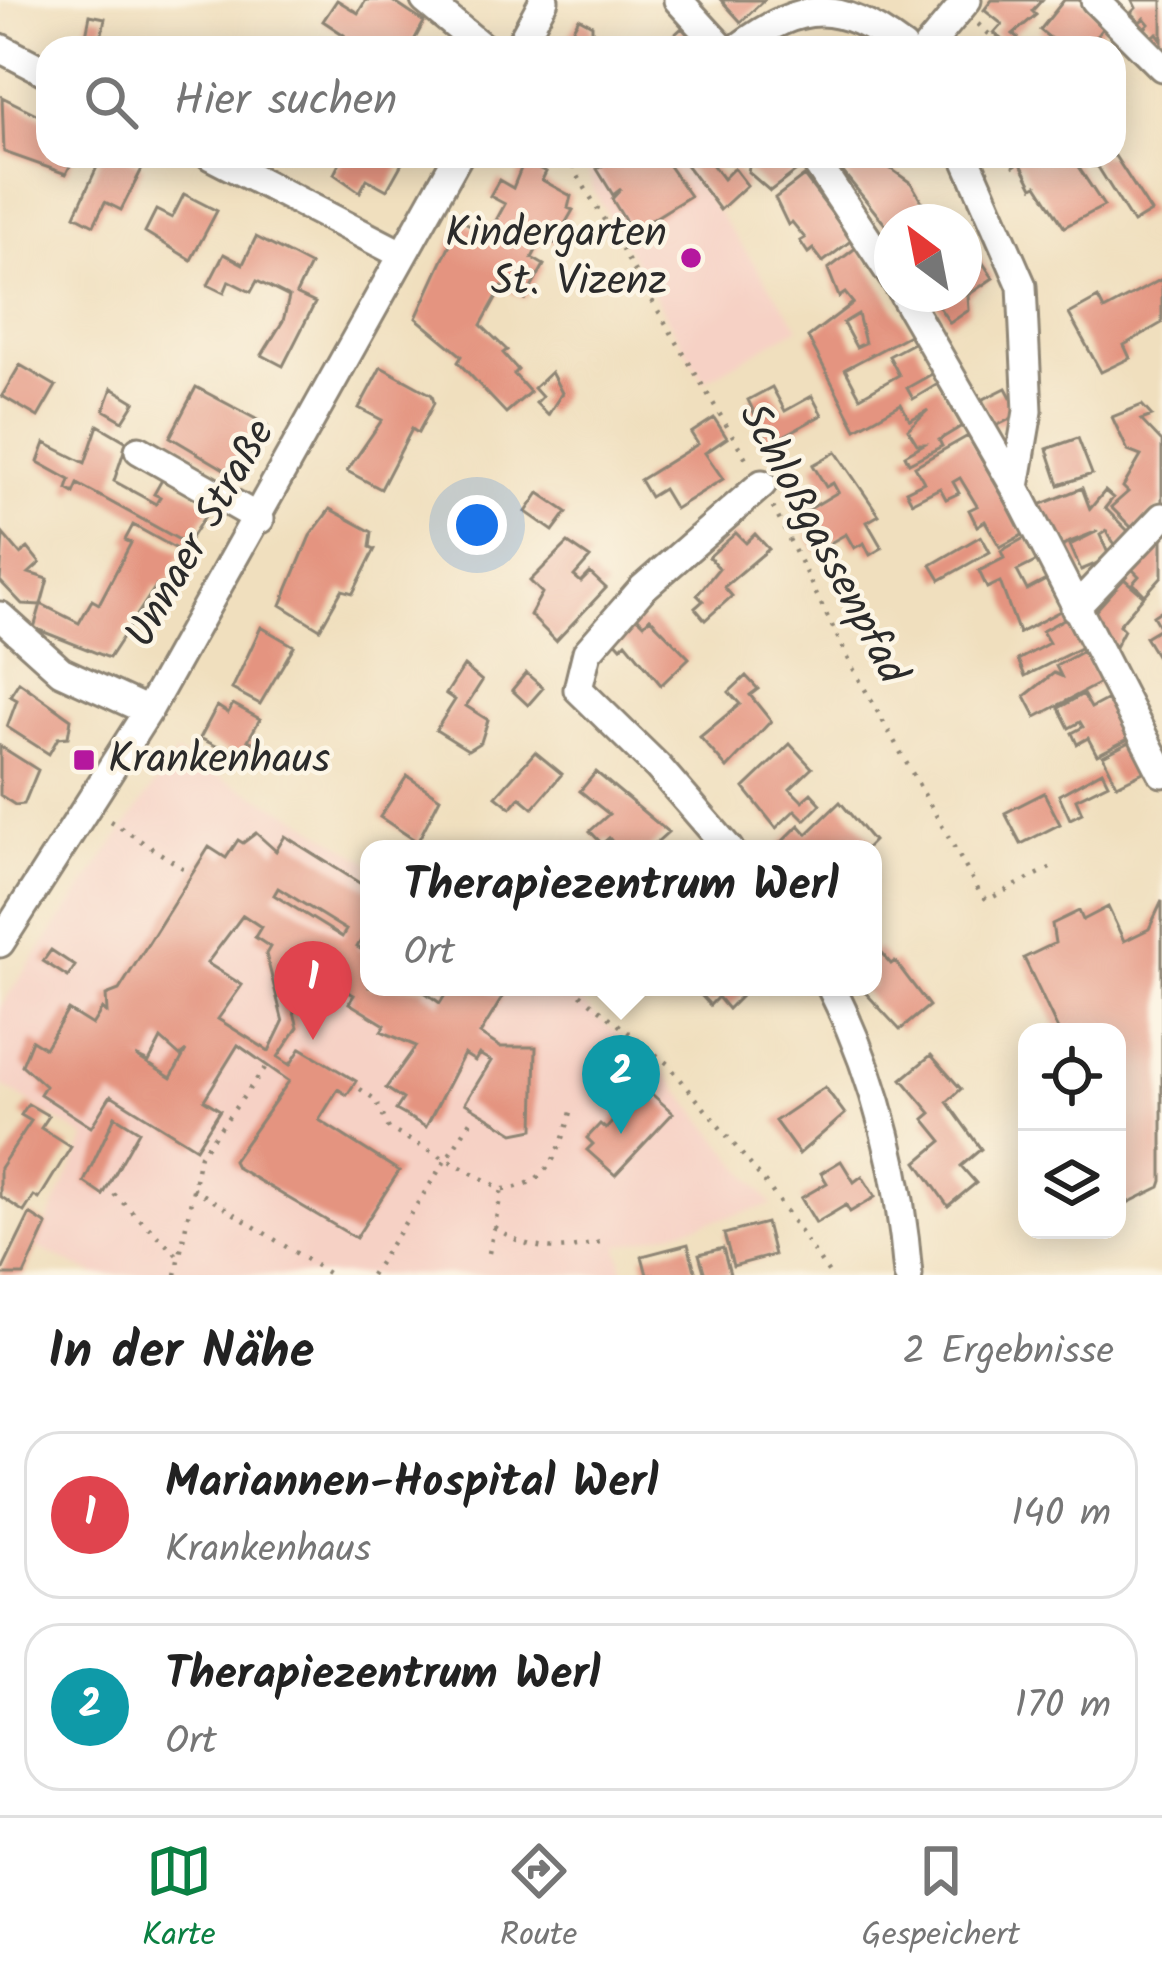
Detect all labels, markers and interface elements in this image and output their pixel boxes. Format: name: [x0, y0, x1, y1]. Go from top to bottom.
search box: [36, 36, 1126, 168]
text: Hier suchen: [174, 66, 397, 138]
icon: search: [78, 69, 144, 135]
place label: Kindergarten St. Vizenz: [445, 201, 667, 316]
north arrow: [874, 204, 982, 312]
marker: Kindergarten St. Vizenz: [678, 245, 704, 271]
street label: Schloßgassenpfad: [720, 391, 925, 698]
street label: Unnaer Straße: [108, 407, 294, 661]
your location: [447, 495, 507, 555]
place label: Krankenhaus: [108, 727, 330, 794]
marker: Krankenhaus: [71, 747, 97, 773]
popup: [360, 840, 882, 996]
text: Therapiezentrum Werl: [403, 851, 839, 923]
text: Ort: [403, 923, 455, 985]
pin: 1: [274, 941, 352, 1040]
map controls: [1018, 1023, 1126, 1239]
button: locate: [1018, 1023, 1126, 1131]
pin: 2: [582, 1035, 660, 1134]
button: layers: [1018, 1131, 1126, 1239]
text: In der Nähe: [48, 1313, 314, 1394]
text: 2 Ergebnisse: [903, 1322, 1114, 1384]
text: Mariannen-Hospital Werl: [165, 1448, 658, 1520]
text: 1: [84, 1484, 96, 1546]
text: 140 m: [1011, 1484, 1111, 1546]
text: Krankenhaus: [165, 1520, 371, 1582]
text: Therapiezentrum Werl: [165, 1640, 601, 1712]
text: 2: [79, 1676, 101, 1738]
text: 170 m: [1015, 1676, 1111, 1738]
text: Ort: [165, 1712, 217, 1774]
tab: Karte: [142, 1838, 216, 1963]
tab: Route: [500, 1838, 577, 1963]
tab: Gespeichert: [861, 1838, 1020, 1963]

